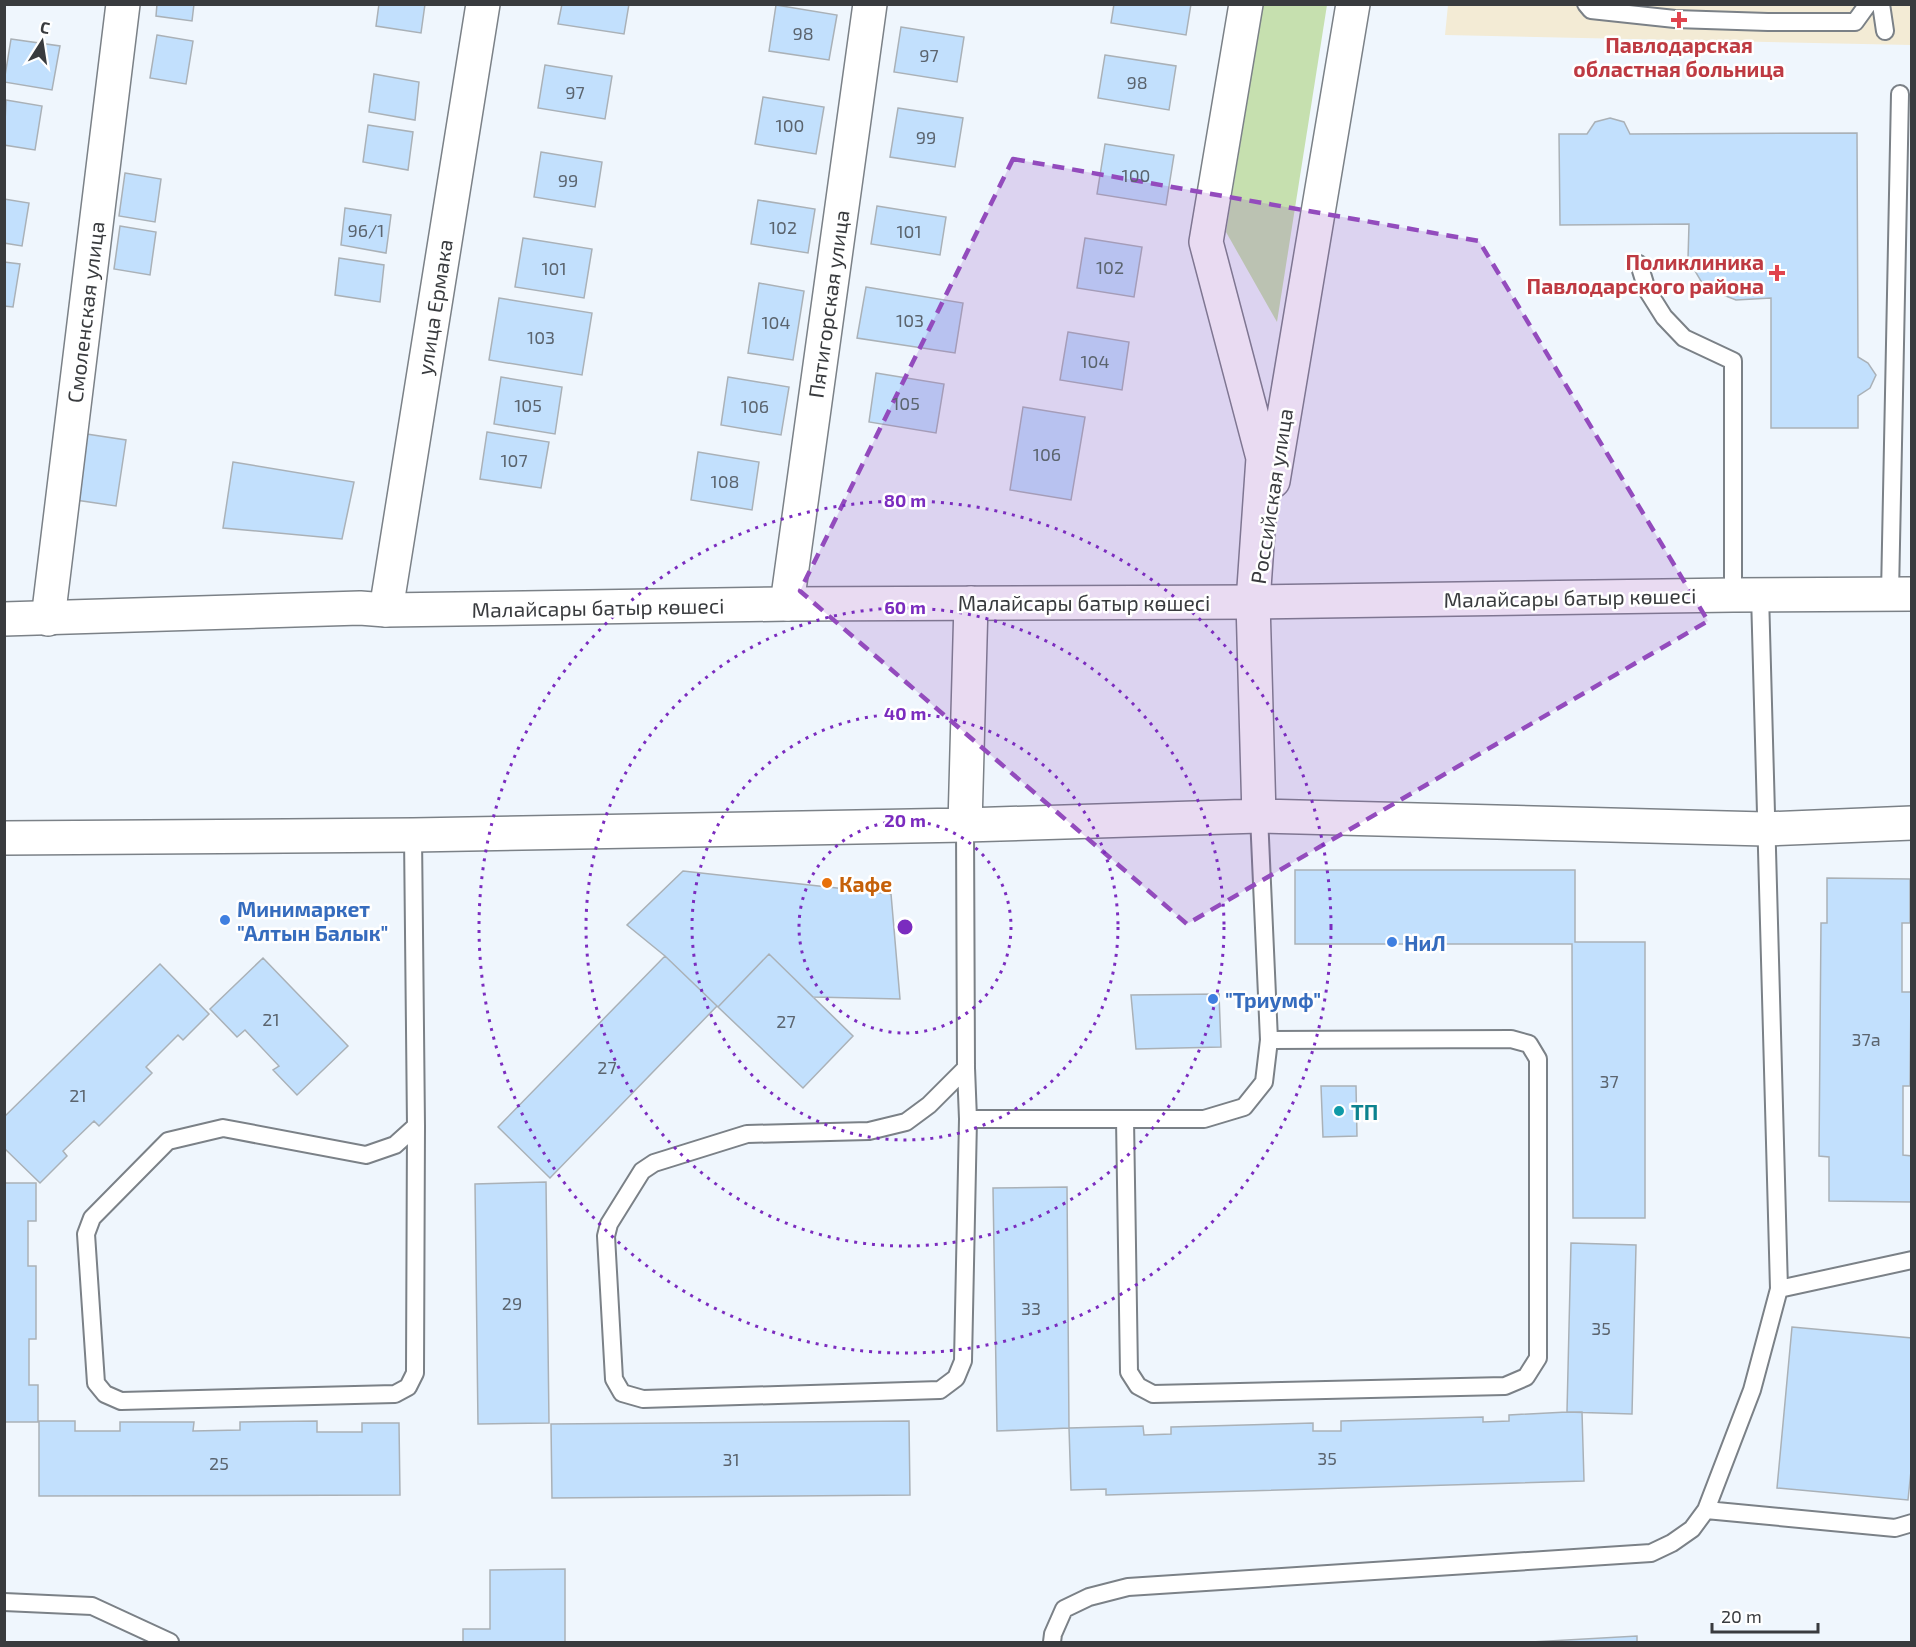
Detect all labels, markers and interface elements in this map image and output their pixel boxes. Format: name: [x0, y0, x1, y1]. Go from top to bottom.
marker: Павлодарская областная больница: [1670, 11, 1688, 29]
north arrow: [12, 12, 72, 72]
text: С: [39, 17, 52, 37]
house number: 98: [792, 22, 814, 44]
place label: Павлодарская областная больница: [1573, 32, 1785, 81]
house number: 97: [919, 44, 939, 66]
house number: 98: [1126, 71, 1148, 93]
house number: 97: [565, 81, 585, 103]
house number: 100: [776, 114, 804, 136]
house number: 99: [916, 126, 936, 148]
house number: 100: [1122, 164, 1150, 186]
house number: 99: [558, 169, 578, 191]
street label: Пятигорская улица: [802, 208, 855, 400]
house number: 102: [769, 216, 797, 238]
house number: 96/1: [347, 219, 385, 241]
street label: Смоленская улица: [61, 220, 110, 404]
house number: 101: [896, 220, 922, 242]
street label: улица Ермака: [411, 237, 458, 377]
place label: Поликлиника Павлодарского района: [1527, 249, 1764, 298]
house number: 102: [1096, 256, 1124, 278]
house number: 101: [541, 257, 567, 279]
marker: Поликлиника Павлодарского района: [1768, 264, 1786, 282]
house number: 103: [896, 309, 924, 331]
house number: 104: [761, 311, 791, 333]
house number: 103: [527, 326, 555, 348]
house number: 104: [1080, 350, 1110, 372]
house number: 105: [892, 392, 920, 414]
house number: 105: [514, 394, 542, 416]
house number: 106: [741, 395, 769, 417]
street label: Российская улица: [1245, 406, 1298, 586]
house number: 106: [1033, 443, 1061, 465]
house number: 107: [500, 449, 528, 471]
house number: 108: [711, 470, 739, 492]
text: 80 m: [884, 489, 926, 511]
street label: Малайсары батыр көшесі: [1443, 582, 1697, 612]
street label: Малайсары батыр көшесі: [958, 590, 1210, 615]
street label: Малайсары батыр көшесі: [471, 592, 725, 622]
text: 60 m: [884, 596, 926, 618]
text: 40 m: [884, 702, 926, 724]
text: 20 m: [884, 809, 926, 831]
place label: Кафе: [839, 871, 892, 896]
marker: Кафе: [820, 876, 834, 890]
place label: Минимаркет "Алтын Балык": [237, 896, 388, 945]
marker: Минимаркет "Алтын Балык": [218, 913, 232, 927]
centre of rings: [895, 917, 915, 937]
place label: НиЛ: [1404, 930, 1446, 955]
marker: НиЛ: [1385, 935, 1399, 949]
place label: "Триумф": [1225, 987, 1321, 1012]
marker: "Триумф": [1206, 992, 1220, 1006]
house number: 21: [262, 1008, 280, 1030]
house number: 27: [776, 1010, 796, 1032]
house number: 37а: [1851, 1028, 1881, 1050]
house number: 27: [597, 1056, 617, 1078]
house number: 37: [1599, 1070, 1619, 1092]
house number: 21: [69, 1084, 87, 1106]
place label: ТП: [1351, 1099, 1378, 1124]
marker: ТП: [1332, 1104, 1346, 1118]
house number: 29: [502, 1292, 522, 1314]
house number: 33: [1021, 1297, 1041, 1319]
house number: 35: [1591, 1317, 1611, 1339]
house number: 35: [1317, 1447, 1337, 1469]
house number: 31: [722, 1448, 740, 1470]
house number: 25: [209, 1452, 229, 1474]
scale bar: [1712, 1596, 1818, 1634]
text: 20 m: [1721, 1605, 1762, 1627]

